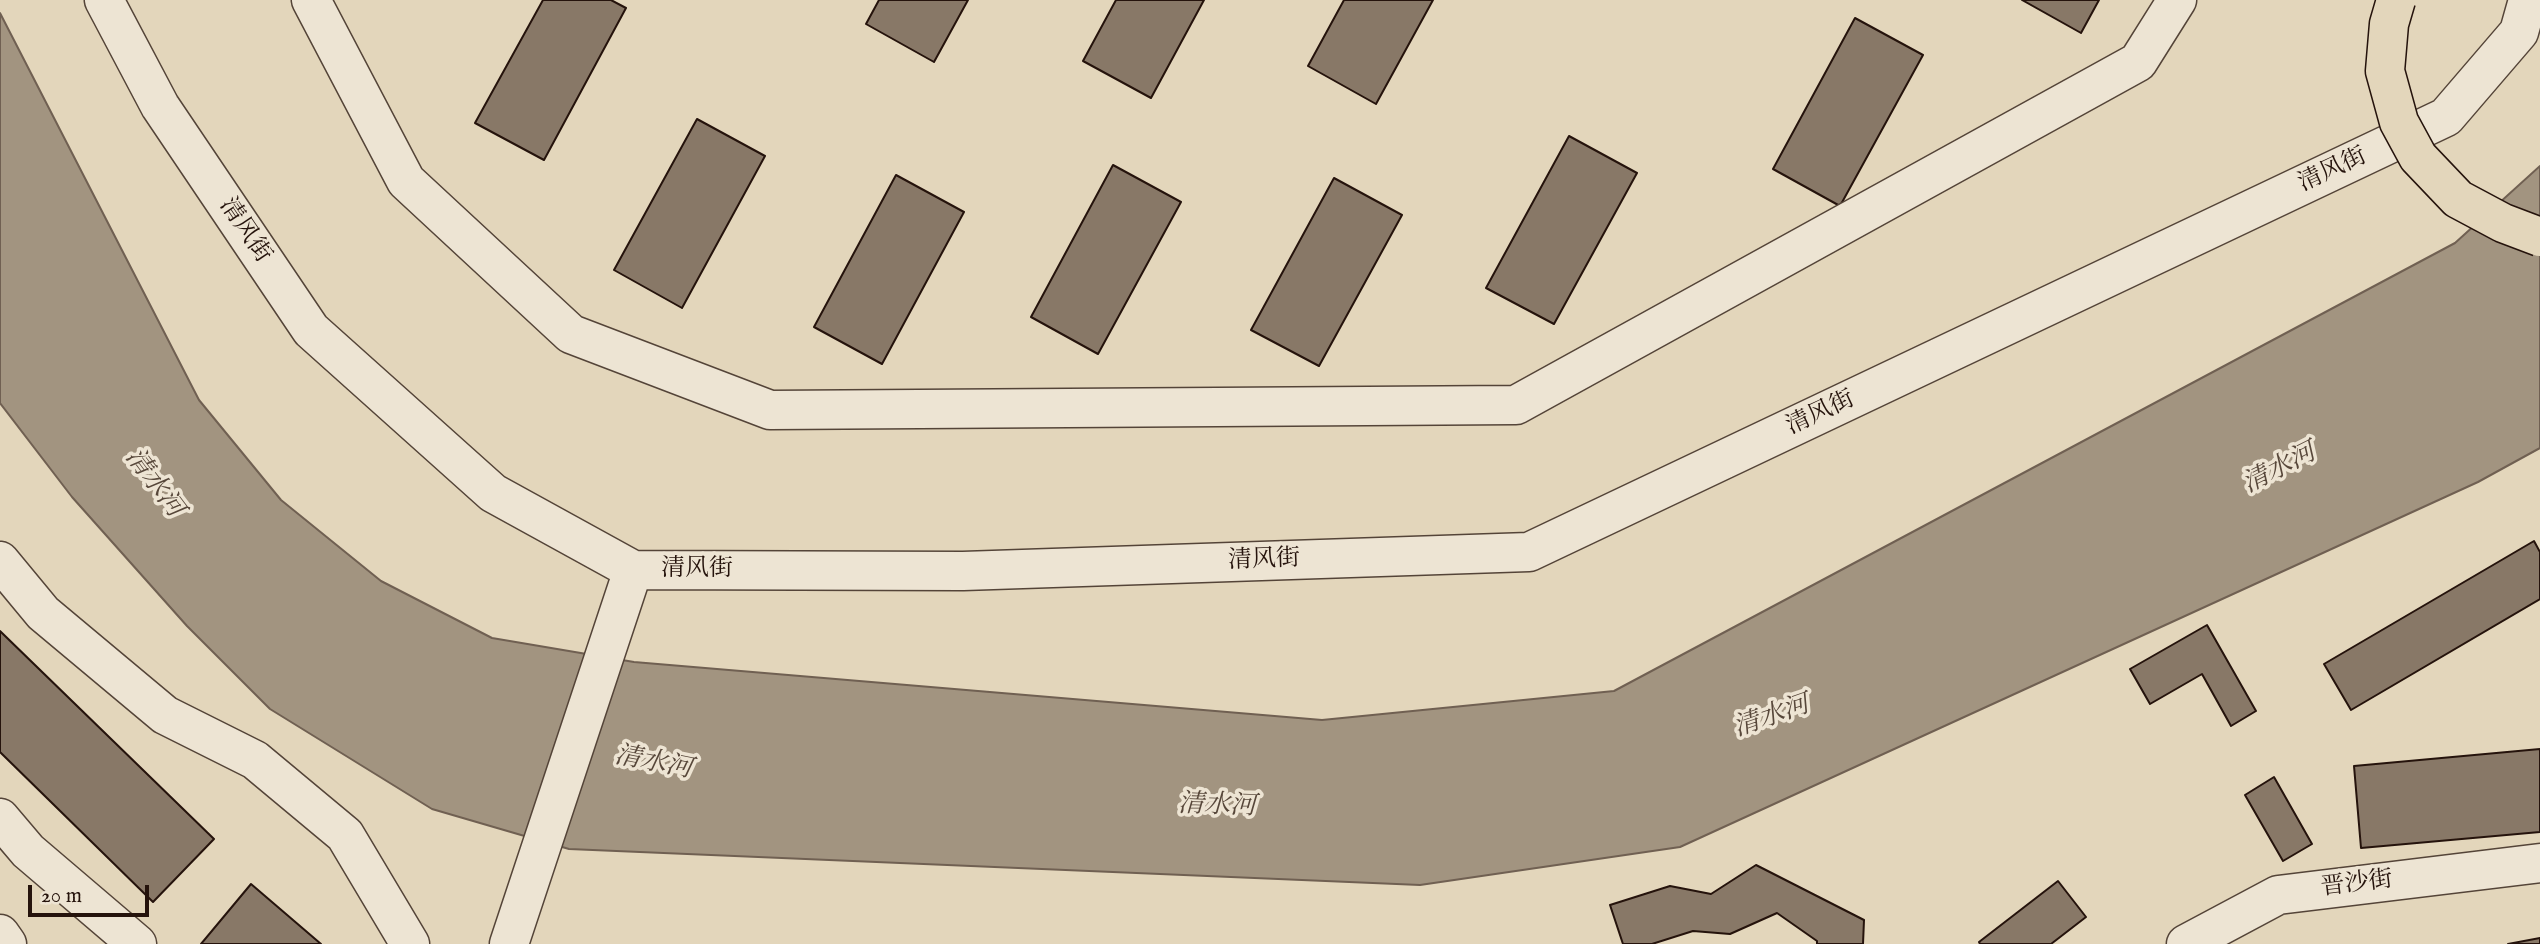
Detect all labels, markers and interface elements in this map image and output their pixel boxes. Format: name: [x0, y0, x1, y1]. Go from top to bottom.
street label: 清风街: [2294, 143, 2372, 199]
street label: 清风街: [212, 193, 276, 269]
street label: 清风街: [1782, 386, 1860, 442]
water label: 清水河: [2238, 438, 2322, 502]
water label: 清水河: [117, 443, 189, 525]
street label: 清风街: [1228, 545, 1300, 577]
street label: 清风街: [661, 556, 733, 584]
water label: 清水河: [1730, 691, 1814, 745]
water label: 清水河: [612, 741, 694, 787]
water label: 清水河: [1177, 790, 1257, 824]
street label: 晋沙街: [2320, 866, 2394, 904]
scale bar: [32, 870, 152, 914]
text: 20 m: [41, 883, 82, 910]

